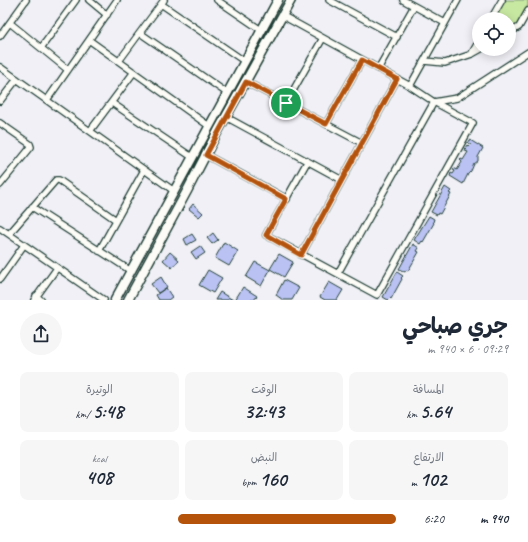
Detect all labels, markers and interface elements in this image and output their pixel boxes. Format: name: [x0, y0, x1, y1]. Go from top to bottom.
map controls: [472, 12, 516, 56]
button: locate: [472, 12, 516, 56]
pin: [269, 86, 303, 120]
icon: arrive: [275, 92, 297, 114]
text: جري صباحي: [402, 312, 508, 340]
button: share: [20, 313, 62, 355]
text: 09:29 · 6 × 940 m: [427, 341, 508, 357]
text: الوتيرة: [86, 382, 113, 396]
text: الوقت: [251, 382, 277, 396]
text: المسافة: [413, 382, 444, 396]
text: 5:48: [93, 399, 123, 424]
text: 32:43: [244, 399, 284, 424]
text: 5.64: [420, 399, 451, 424]
text: /km: [75, 407, 93, 421]
text: km: [406, 407, 420, 421]
text: النبض: [251, 450, 277, 464]
text: الارتفاع: [413, 450, 444, 464]
text: kcal: [92, 451, 107, 465]
text: 408: [86, 465, 113, 490]
text: 160: [259, 467, 287, 492]
text: 102: [420, 467, 447, 492]
text: bpm: [241, 475, 259, 489]
text: m: [411, 475, 420, 489]
text: 6:20: [424, 511, 444, 527]
text: 940 m: [480, 511, 508, 527]

